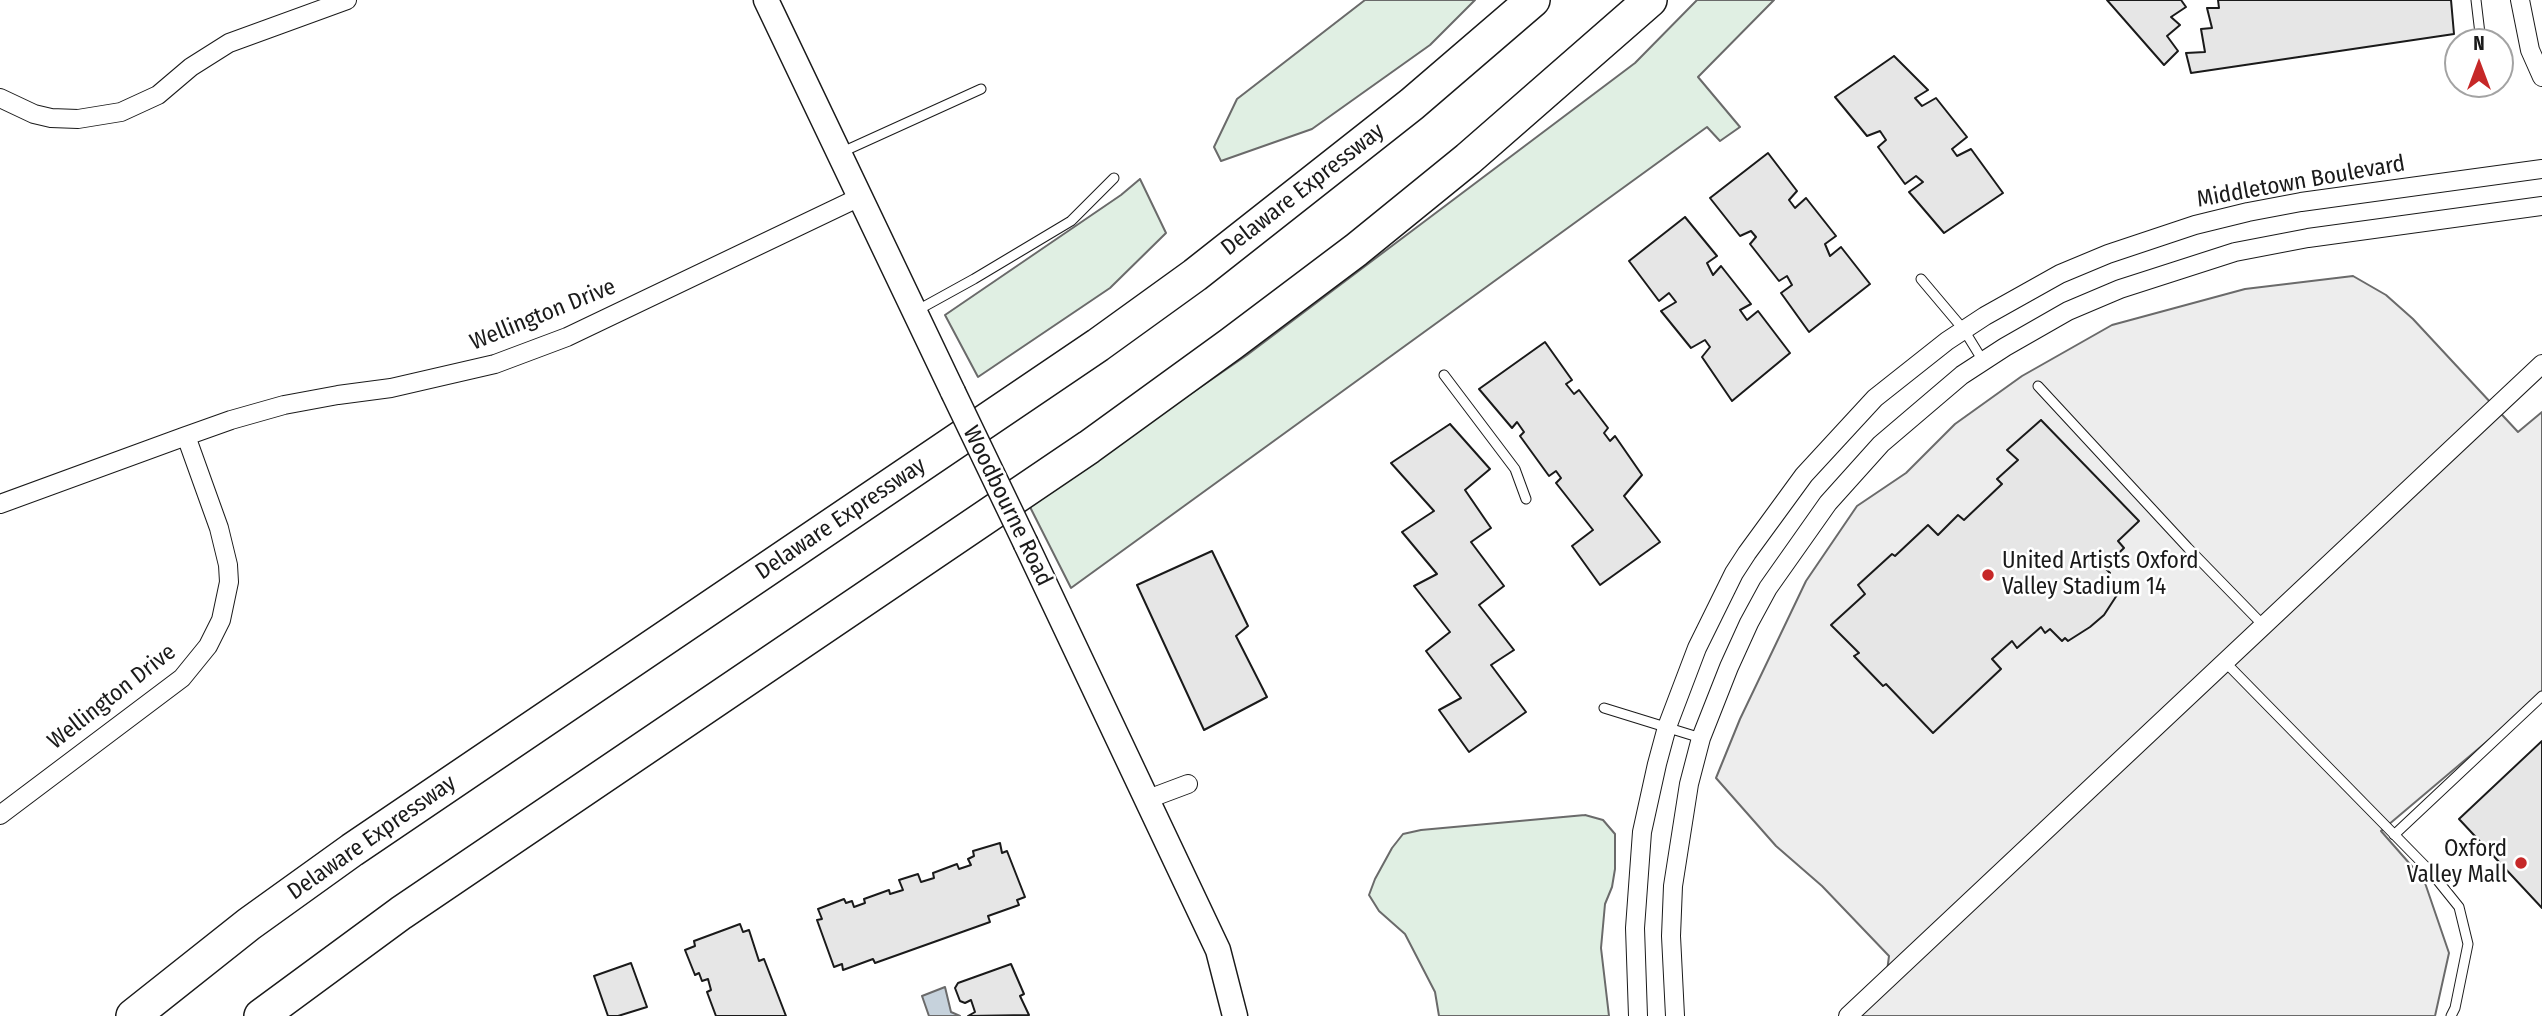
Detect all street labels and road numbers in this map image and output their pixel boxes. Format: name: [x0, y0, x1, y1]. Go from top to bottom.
street label: Delaware Expressway: [1216, 118, 1390, 262]
street label: Middletown Boulevard: [2195, 150, 2407, 214]
street label: Wellington Drive: [466, 273, 620, 357]
street label: Woodbourne Road: [956, 422, 1058, 590]
street label: Delaware Expressway: [751, 452, 931, 586]
street label: Wellington Drive: [43, 638, 181, 756]
street label: Delaware Expressway: [283, 770, 461, 906]

